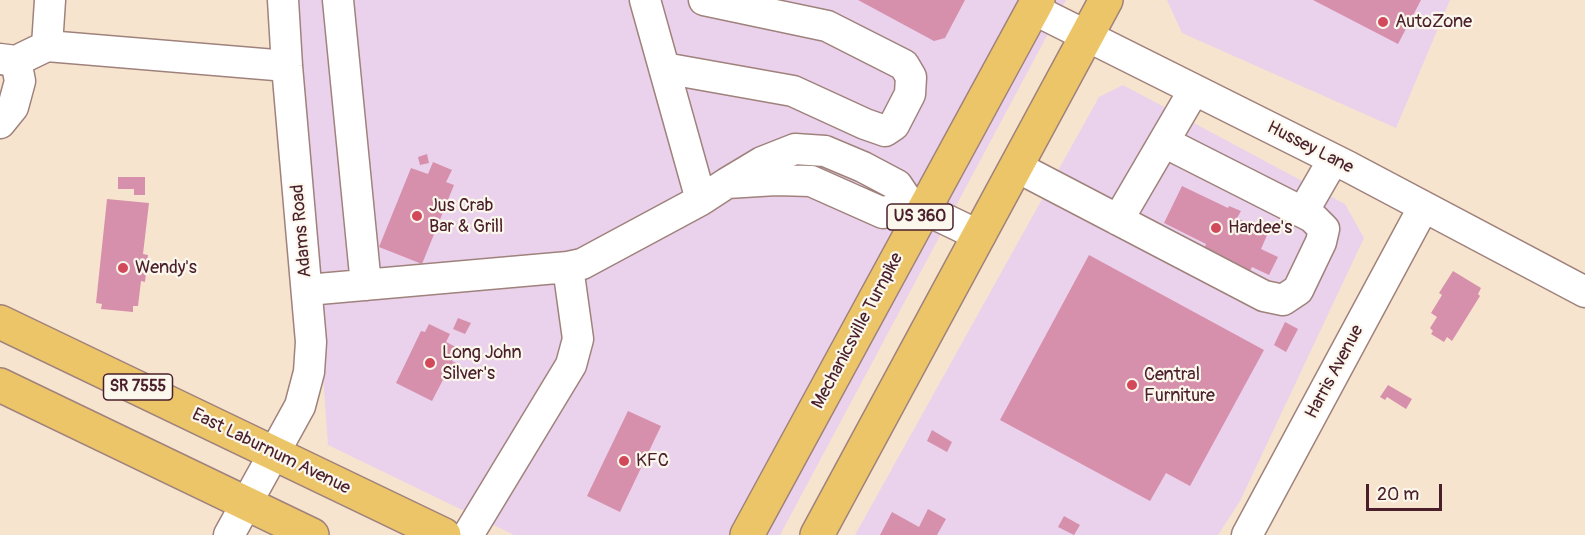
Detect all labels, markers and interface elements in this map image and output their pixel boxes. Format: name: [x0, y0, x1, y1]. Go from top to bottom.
place label: AutoZone: [1395, 11, 1472, 33]
marker: AutoZone: [1376, 15, 1390, 29]
street label: Hussey Lane: [1263, 117, 1357, 179]
street label: Adams Road: [287, 183, 317, 279]
place label: Jus Crab Bar & Grill: [429, 195, 503, 238]
road number: US 360: [887, 204, 953, 230]
marker: Jus Crab Bar & Grill: [410, 209, 424, 223]
place label: Hardee's: [1228, 217, 1292, 239]
marker: Hardee's: [1209, 221, 1223, 235]
street label: Mechanicsville Turnpike: [808, 249, 908, 413]
place label: Wendy's: [135, 257, 197, 279]
marker: Wendy's: [116, 261, 130, 275]
street label: Harris Avenue: [1301, 321, 1369, 423]
place label: Long John Silver's: [442, 342, 522, 385]
marker: Long John Silver's: [423, 356, 437, 370]
place label: Central Furniture: [1144, 364, 1215, 406]
road number: SR 7555: [104, 374, 172, 400]
marker: Central Furniture: [1125, 378, 1139, 392]
street label: East Laburnum Avenue: [188, 404, 354, 500]
place label: KFC: [636, 450, 669, 472]
marker: KFC: [617, 454, 631, 468]
scale bar: [1369, 472, 1446, 510]
text: 20 m: [1377, 483, 1419, 506]

